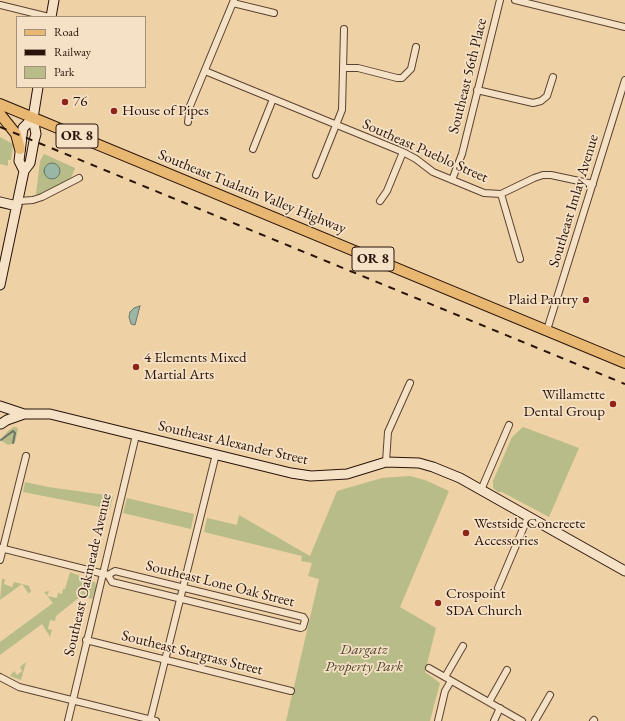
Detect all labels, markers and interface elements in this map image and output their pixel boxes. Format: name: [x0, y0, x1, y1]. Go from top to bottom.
legend: [16, 16, 146, 88]
street label: Southeast 56th Place: [445, 16, 491, 136]
text: Road: [54, 24, 79, 40]
text: Railway: [54, 44, 91, 60]
text: Park: [54, 64, 74, 80]
place label: 76: [73, 93, 87, 111]
marker: 76: [60, 97, 70, 107]
place label: House of Pipes: [122, 102, 209, 120]
marker: House of Pipes: [109, 106, 119, 116]
street label: Southeast Pueblo Street: [359, 115, 491, 187]
road number: OR 8: [56, 124, 98, 148]
street label: Southeast Imlay Avenue: [545, 132, 603, 270]
street label: Southeast Tualatin Valley Highway: [155, 146, 349, 238]
road number: OR 8: [352, 247, 394, 271]
place label: Plaid Pantry: [508, 291, 578, 309]
marker: Plaid Pantry: [581, 295, 591, 305]
place label: 4 Elements Mixed Martial Arts: [144, 349, 247, 384]
marker: 4 Elements Mixed Martial Arts: [131, 362, 141, 372]
place label: Willamette Dental Group: [524, 386, 605, 421]
marker: Willamette Dental Group: [608, 399, 618, 409]
street label: Southeast Alexander Street: [156, 417, 310, 469]
street label: Southeast Oakmeade Avenue: [60, 492, 116, 658]
place label: Westside Concreete Accessories: [474, 515, 586, 550]
marker: Westside Concreete Accessories: [461, 528, 471, 538]
street label: Southeast Lone Oak Street: [144, 557, 296, 611]
place label: Crospoint SDA Church: [446, 585, 522, 620]
marker: Crospoint SDA Church: [433, 598, 443, 608]
street label: Southeast Stargrass Street: [119, 627, 265, 679]
park label: Dargatz Property Park: [325, 641, 403, 676]

